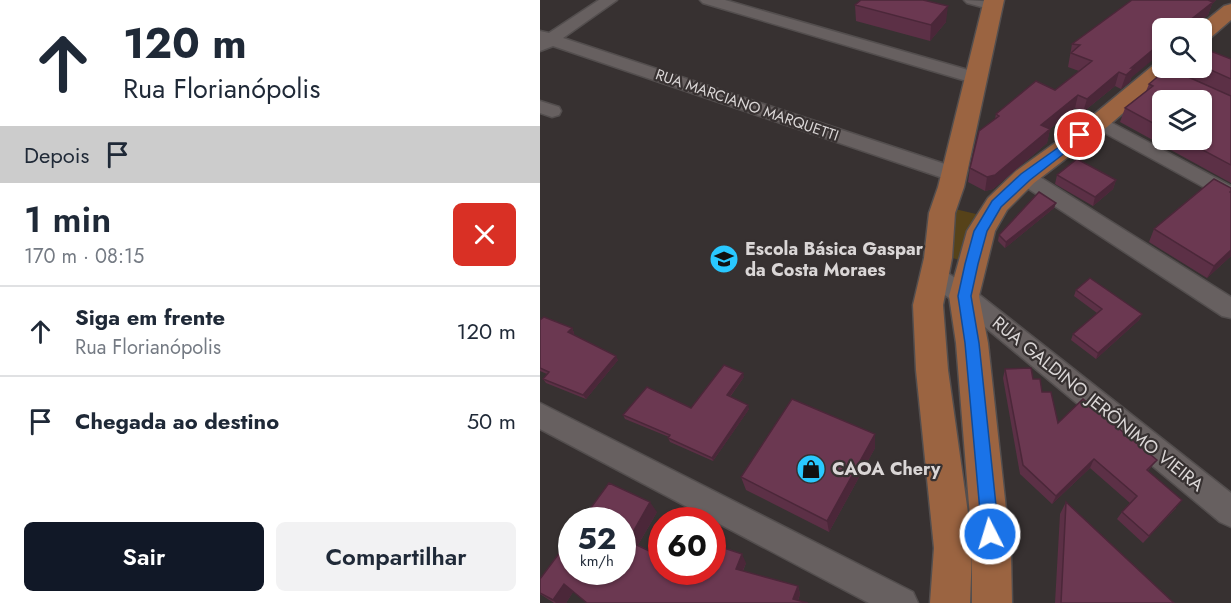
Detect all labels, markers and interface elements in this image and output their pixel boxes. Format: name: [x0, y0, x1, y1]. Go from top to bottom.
text: 120 m: [123, 13, 247, 74]
map controls: [1152, 18, 1212, 150]
button: search: [1152, 18, 1212, 78]
icon: ahead: [24, 24, 102, 102]
street label: RUA MARCIANO MARQUETTI: [652, 63, 842, 147]
text: Rua Florianópolis: [123, 69, 320, 108]
button: layers: [1152, 90, 1212, 150]
pin: [1054, 109, 1105, 160]
icon: arrive: [1063, 118, 1096, 151]
icon: arrive: [101, 138, 134, 171]
text: Depois: [24, 139, 89, 171]
text: 1 min: [24, 193, 111, 245]
button: close: [453, 203, 516, 266]
place label: Escola Básica Gaspar da Costa Moraes: [745, 236, 924, 283]
text: 170 m · 08:15: [24, 242, 144, 271]
school or university icon: Escola Básica Gaspar da Costa Moraes: [708, 243, 740, 275]
text: Siga em frente: [75, 301, 225, 333]
street label: RUA GALDINO JERÔNIMO VIEIRA: [987, 310, 1210, 498]
icon: ahead: [24, 315, 57, 348]
text: 120 m: [457, 315, 516, 347]
text: Rua Florianópolis: [75, 333, 221, 362]
icon: arrive: [24, 405, 57, 438]
text: Chegada ao destino: [75, 405, 279, 437]
text: 50 m: [467, 405, 516, 437]
shop icon: CAOA Chery: [795, 453, 827, 485]
place label: CAOA Chery: [832, 456, 941, 482]
position arrow: [958, 502, 1022, 566]
speed limit sign: 60: [648, 507, 726, 585]
text: 52: [577, 517, 617, 560]
button: Sair: [24, 522, 264, 591]
button: Compartilhar: [276, 522, 516, 591]
text: km/h: [580, 550, 614, 572]

